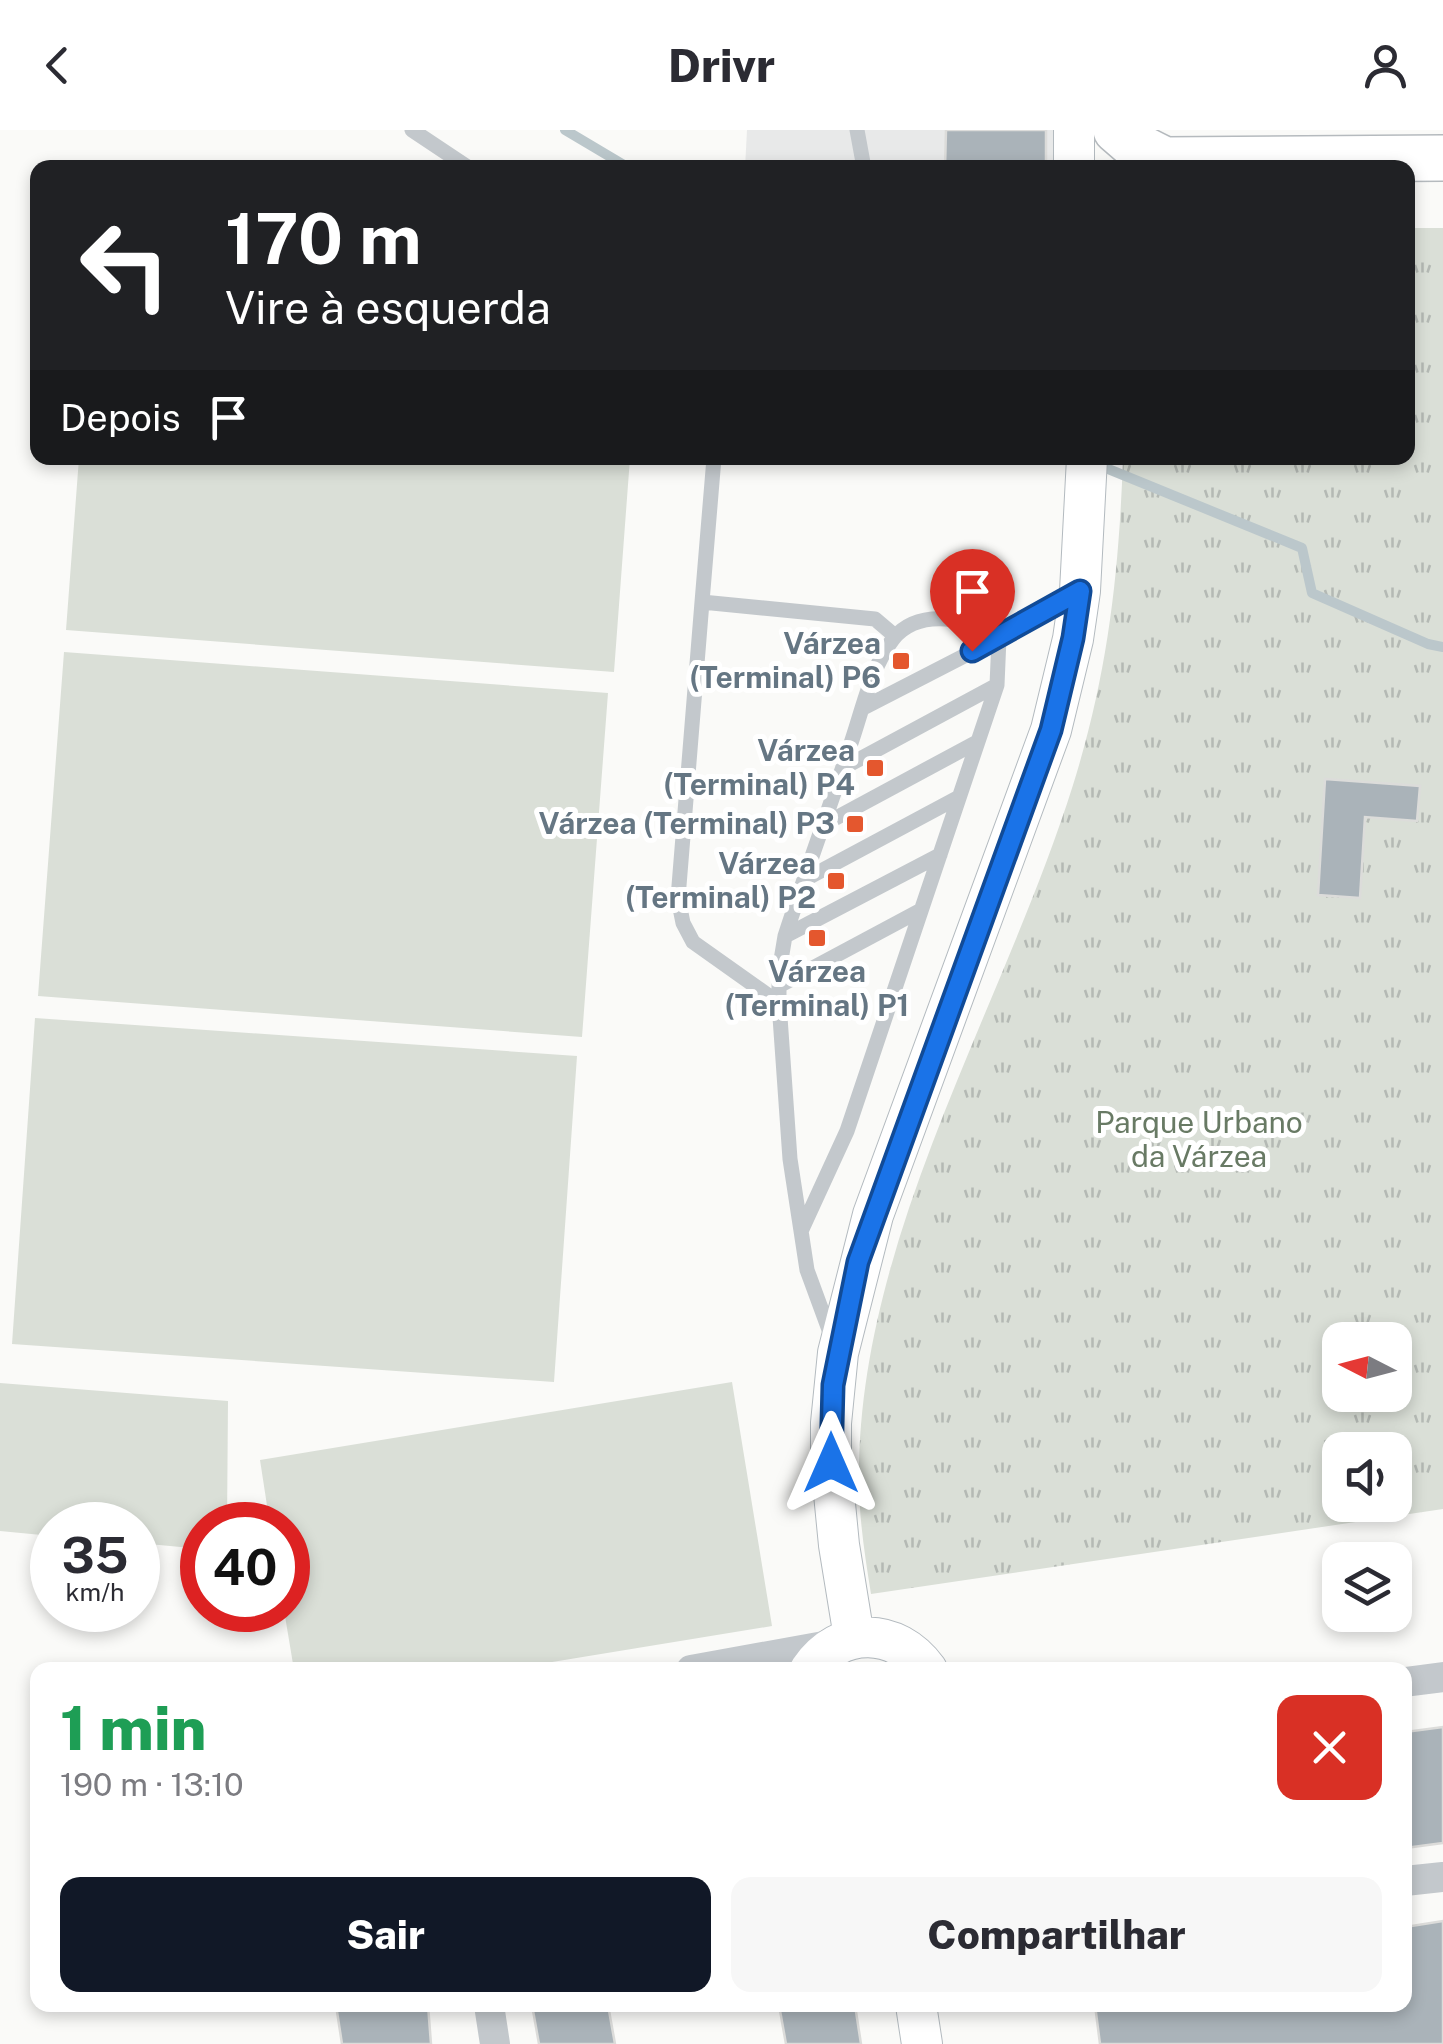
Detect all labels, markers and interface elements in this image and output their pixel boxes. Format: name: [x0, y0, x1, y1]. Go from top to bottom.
icon: back: [30, 38, 85, 93]
icon: person: [1358, 38, 1413, 93]
text: Drivr: [668, 39, 775, 92]
text: 170 m: [225, 197, 422, 280]
icon: left: [60, 200, 190, 330]
text: Vire à esquerda: [225, 281, 551, 334]
icon: arrive: [201, 390, 256, 445]
text: Depois: [60, 395, 181, 440]
pin: [930, 549, 1015, 652]
icon: arrive: [945, 564, 1000, 619]
place label: Várzea (Terminal) P6: [689, 625, 881, 695]
marker: Várzea (Terminal) P6: [890, 650, 912, 672]
place label: Várzea (Terminal) P4: [664, 732, 855, 802]
marker: Várzea (Terminal) P4: [864, 757, 886, 779]
place label: Várzea (Terminal) P3: [539, 805, 835, 841]
marker: Várzea (Terminal) P3: [844, 813, 866, 835]
place label: Várzea (Terminal) P2: [625, 845, 816, 915]
marker: Várzea (Terminal) P2: [825, 870, 847, 892]
marker: Várzea (Terminal) P1: [806, 927, 828, 949]
place label: Várzea (Terminal) P1: [725, 953, 909, 1023]
park label: Parque Urbano da Várzea: [1095, 1104, 1303, 1174]
north arrow: [1322, 1322, 1412, 1412]
map controls: [1322, 1322, 1412, 1632]
position arrow: [779, 1411, 883, 1515]
button: sound: [1322, 1432, 1412, 1522]
speed limit sign: 40: [180, 1502, 310, 1632]
text: 35: [61, 1525, 129, 1584]
button: layers: [1322, 1542, 1412, 1632]
text: km/h: [66, 1577, 124, 1607]
text: 1 min: [60, 1693, 207, 1764]
button: close: [1277, 1695, 1382, 1800]
text: 190 m · 13:10: [60, 1766, 244, 1803]
button: Sair: [60, 1877, 711, 1992]
button: Compartilhar: [731, 1877, 1382, 1992]

